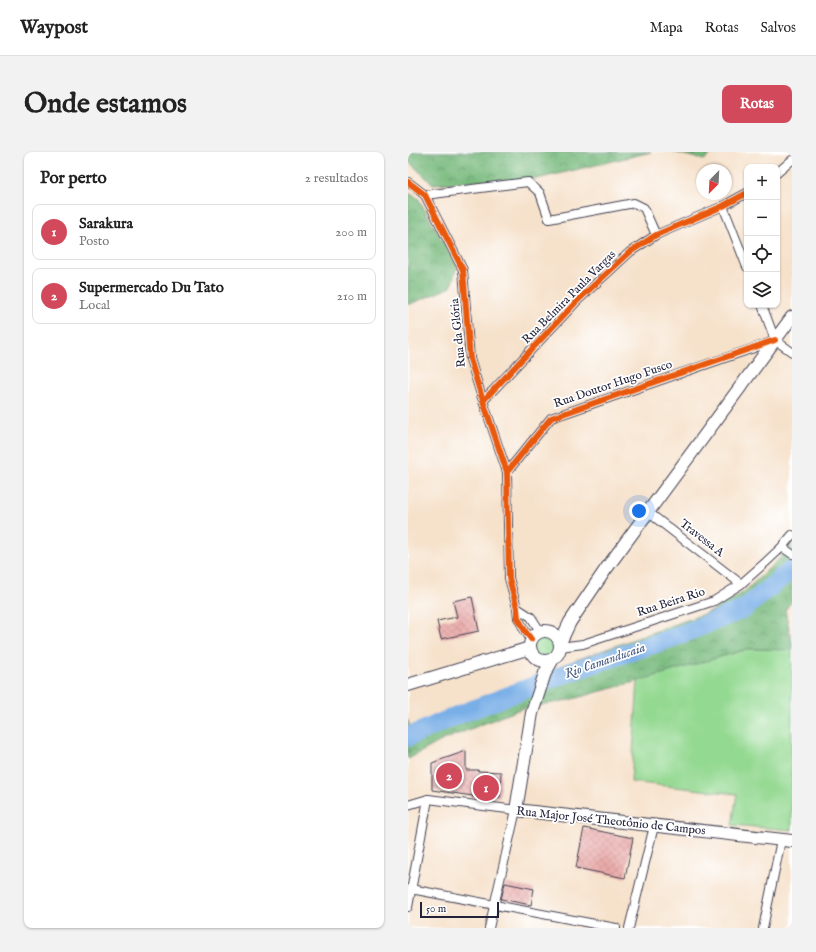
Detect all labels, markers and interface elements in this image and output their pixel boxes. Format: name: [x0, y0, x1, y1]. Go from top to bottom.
text: Waypost: [20, 16, 88, 40]
text: Mapa: [650, 19, 683, 37]
text: Rotas: [705, 19, 739, 37]
text: Salvos: [761, 19, 796, 37]
button: Rotas: [722, 85, 792, 123]
text: Onde estamos: [24, 87, 187, 122]
north arrow: [696, 164, 732, 200]
map controls: [744, 164, 780, 308]
button: +: [744, 164, 780, 200]
text: Por perto: [40, 168, 107, 189]
text: 2 resultados: [305, 170, 368, 187]
button: −: [744, 200, 780, 236]
text: Sarakura: [79, 214, 133, 233]
text: 1: [52, 224, 56, 241]
text: 200 m: [335, 224, 367, 241]
text: Posto: [79, 233, 109, 250]
button: locate: [744, 236, 780, 272]
street label: Rua Belmira Paula Vargas: [519, 247, 619, 347]
button: layers: [744, 272, 780, 308]
text: Supermercado Du Tato: [79, 278, 224, 297]
text: 2: [51, 288, 57, 305]
text: 210 m: [337, 288, 367, 305]
text: Local: [79, 297, 110, 314]
street label: Rua da Glória: [447, 297, 469, 368]
street label: Rua Doutor Hugo Fusco: [552, 356, 675, 411]
your location: [629, 501, 649, 521]
street label: Travessa A: [677, 516, 728, 561]
street label: Rua Beira Rio: [635, 584, 707, 620]
water label: Rio Camanducaia: [562, 639, 648, 683]
pin: 2: [436, 761, 462, 791]
pin: 1: [473, 773, 499, 803]
street label: Rua Major José Theotônio de Campos: [515, 804, 706, 839]
scale bar: [420, 900, 499, 919]
text: 50 m: [426, 902, 446, 916]

